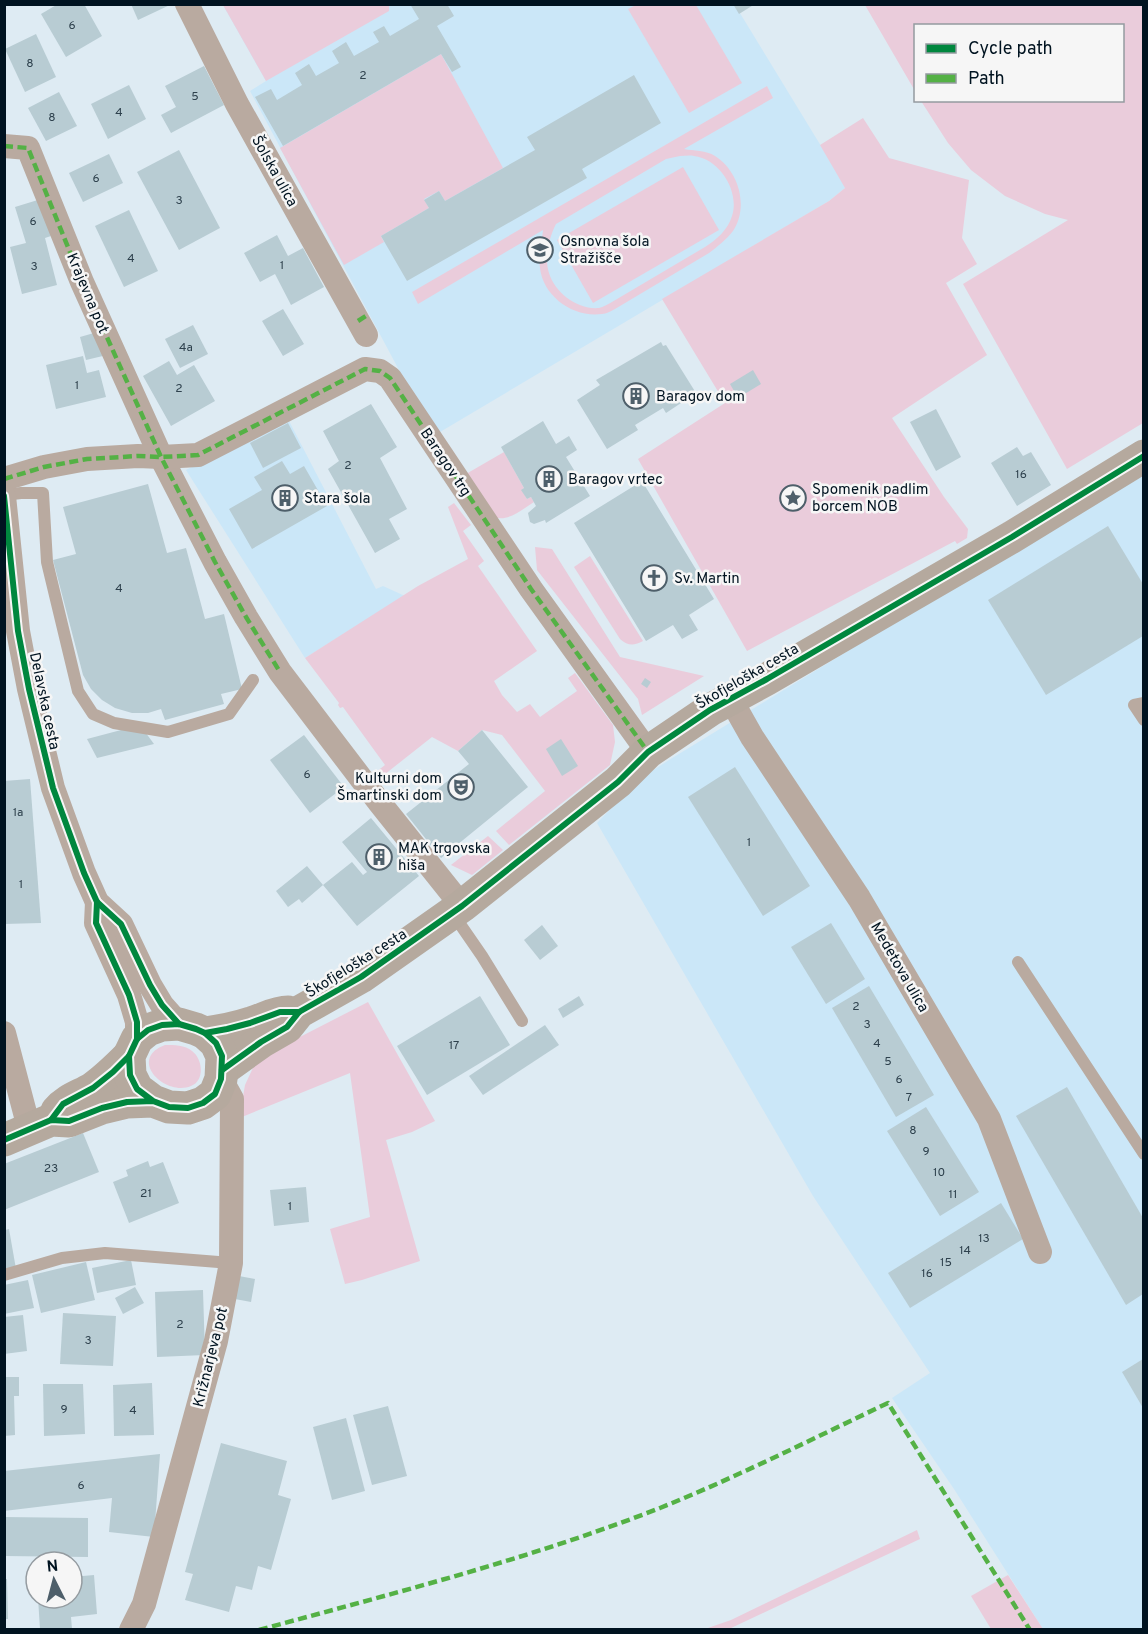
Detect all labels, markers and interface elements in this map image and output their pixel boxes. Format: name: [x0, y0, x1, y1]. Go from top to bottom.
house number: 6: [68, 18, 76, 34]
legend: [914, 24, 1124, 102]
text: Cycle path: [968, 38, 1053, 61]
house number: 8: [26, 56, 34, 72]
house number: 2: [359, 68, 367, 84]
text: Path: [968, 68, 1005, 91]
house number: 5: [191, 89, 199, 105]
house number: 4: [115, 105, 123, 121]
house number: 8: [48, 110, 56, 126]
street label: Šolska ulica: [246, 132, 303, 211]
house number: 6: [92, 171, 100, 187]
house number: 3: [175, 193, 183, 209]
house number: 6: [29, 214, 37, 230]
place label: Osnovna šola Stražišče: [560, 233, 649, 269]
school or university icon: Osnovna šola Stražišče: [525, 235, 555, 265]
street label: Krajevna pot: [61, 250, 112, 337]
house number: 4: [127, 251, 135, 267]
house number: 1: [280, 258, 284, 274]
house number: 3: [30, 259, 38, 275]
house number: 4a: [179, 340, 193, 356]
house number: 1: [75, 378, 79, 394]
house number: 2: [175, 381, 183, 397]
building icon: Baragov dom: [621, 381, 651, 411]
place label: Baragov dom: [656, 388, 745, 407]
street label: Baragov trg: [415, 425, 475, 501]
house number: 2: [344, 458, 352, 474]
building icon: Baragov vrtec: [534, 464, 564, 494]
house number: 16: [1015, 467, 1027, 483]
place label: Baragov vrtec: [568, 471, 663, 490]
place label: Spomenik padlim borcem NOB: [812, 481, 929, 517]
building icon: Stara šola: [270, 483, 300, 513]
place icon: Spomenik padlim borcem NOB: [778, 483, 808, 513]
place label: Stara šola: [304, 490, 370, 509]
church icon: Sv. Martin: [639, 563, 669, 593]
place label: Sv. Martin: [674, 570, 740, 589]
house number: 4: [115, 581, 123, 597]
street label: Škofjeloška cesta: [692, 638, 803, 714]
street label: Delavska cesta: [24, 651, 63, 752]
house number: 6: [303, 767, 311, 783]
place label: Kulturni dom Šmartinski dom: [337, 770, 442, 806]
theatre icon: Kulturni dom Šmartinski dom: [446, 772, 476, 802]
house number: 1a: [13, 805, 23, 821]
house number: 1: [747, 835, 751, 851]
place label: MAK trgovska hiša: [398, 840, 490, 876]
building icon: MAK trgovska hiša: [364, 842, 394, 872]
house number: 1: [19, 877, 23, 893]
street label: Medetova ulica: [865, 919, 932, 1016]
street label: Škofjeloška cesta: [302, 924, 411, 1003]
house number: 2: [852, 999, 860, 1015]
house number: 3: [863, 1017, 871, 1033]
house number: 4: [873, 1036, 881, 1052]
house number: 17: [449, 1038, 459, 1054]
house number: 5: [884, 1054, 892, 1070]
house number: 6: [895, 1072, 903, 1088]
house number: 7: [906, 1090, 912, 1106]
house number: 8: [909, 1123, 917, 1139]
house number: 9: [922, 1144, 930, 1160]
house number: 23: [44, 1161, 58, 1177]
house number: 10: [933, 1165, 945, 1181]
house number: 21: [140, 1186, 152, 1202]
house number: 11: [949, 1187, 957, 1203]
house number: 1: [288, 1199, 292, 1215]
house number: 13: [978, 1231, 990, 1247]
house number: 14: [959, 1243, 971, 1259]
house number: 15: [940, 1255, 952, 1271]
house number: 16: [921, 1266, 933, 1282]
street label: Križnarjeva pot: [190, 1305, 233, 1409]
house number: 2: [176, 1317, 184, 1333]
house number: 3: [84, 1333, 92, 1349]
house number: 9: [60, 1402, 68, 1418]
house number: 4: [129, 1403, 137, 1419]
house number: 6: [77, 1478, 85, 1494]
north arrow: [24, 1550, 84, 1610]
text: N: [46, 1557, 59, 1578]

